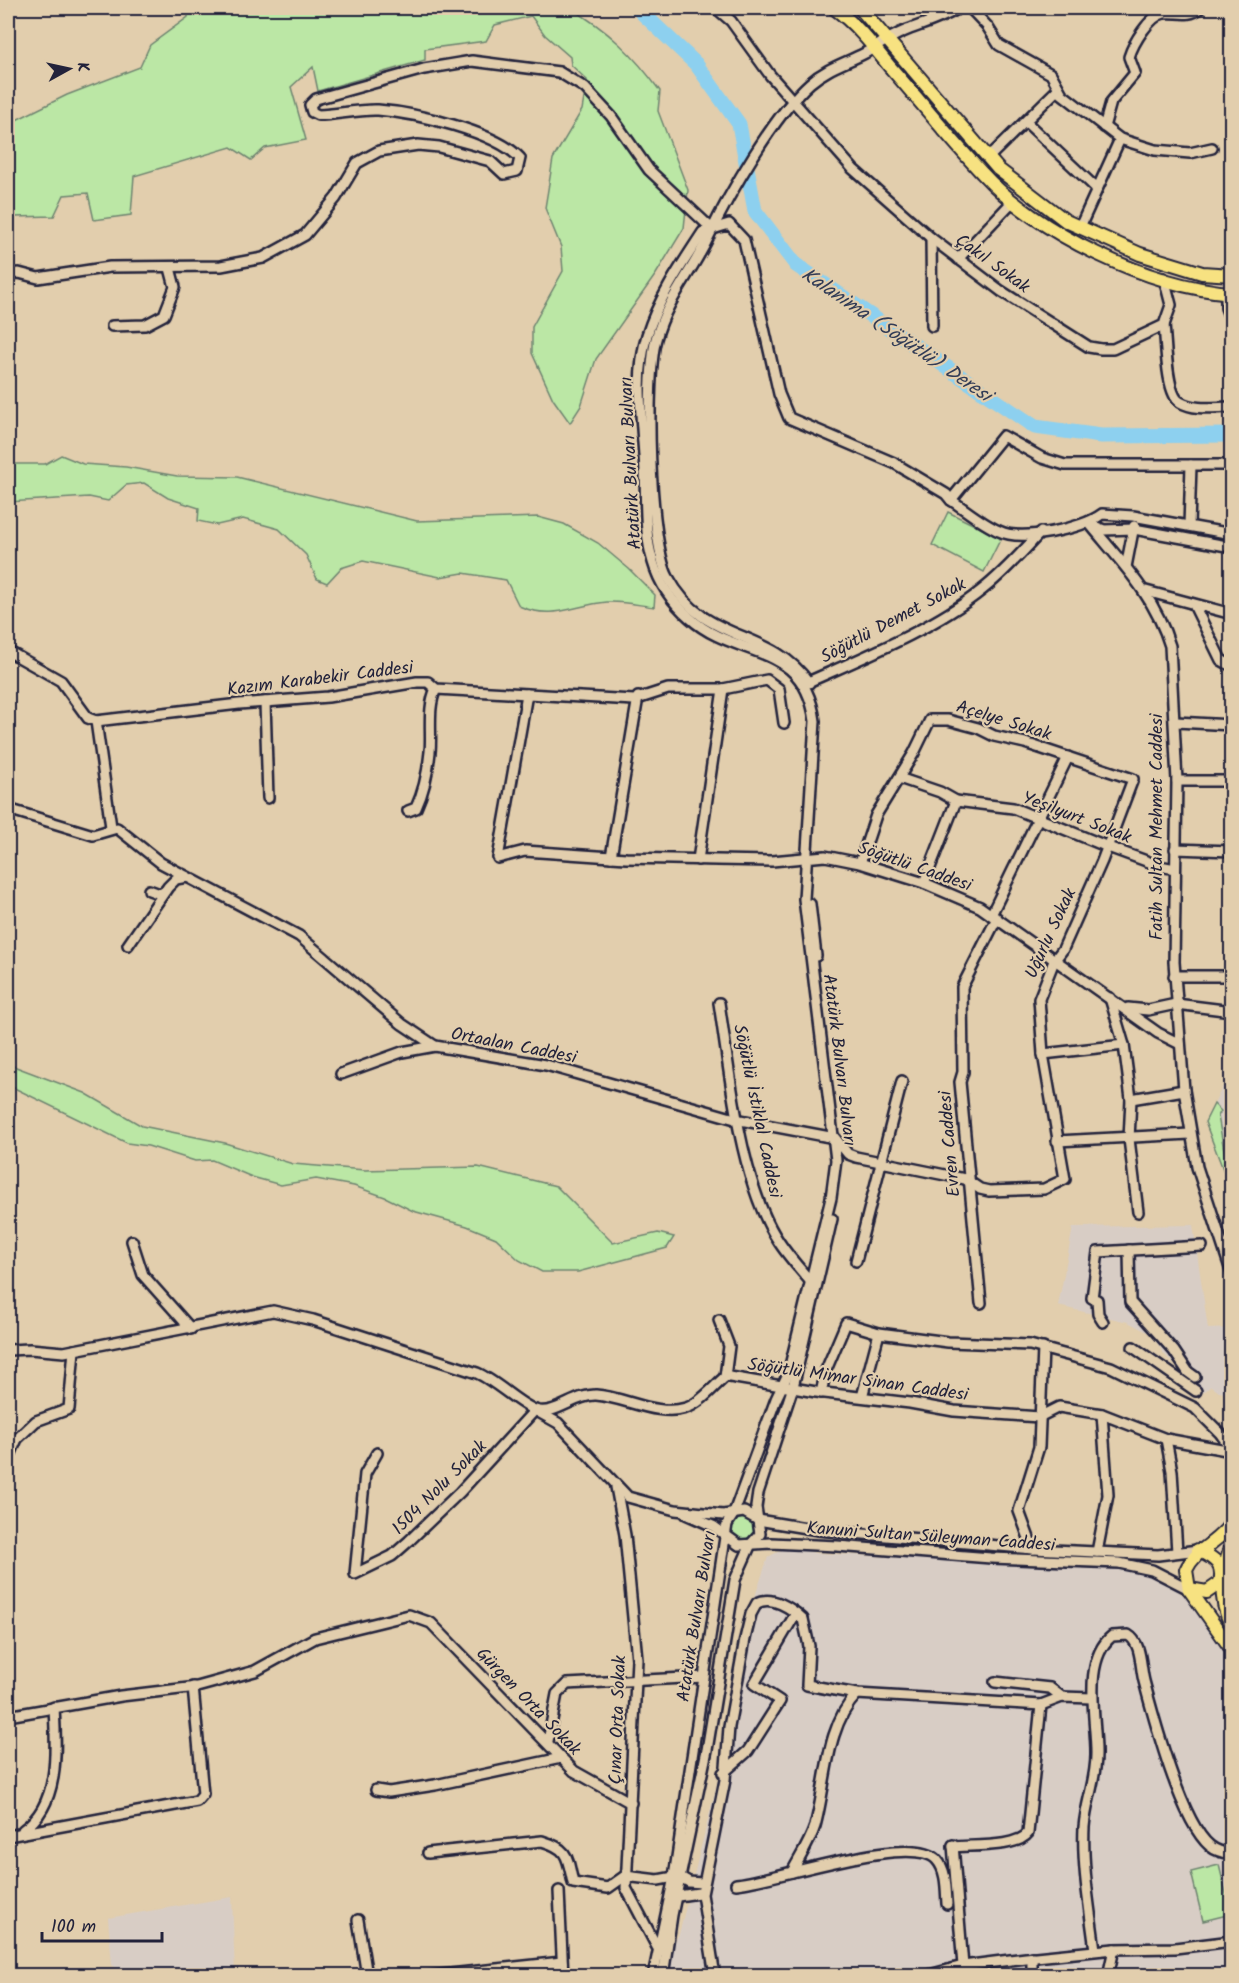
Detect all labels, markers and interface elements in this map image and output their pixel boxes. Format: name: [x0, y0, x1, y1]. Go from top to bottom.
north arrow: [39, 39, 99, 99]
text: K: [69, 61, 95, 74]
street label: Çakıl Sokak: [948, 227, 1036, 302]
water label: Kalanima (Söğütlü) Deresi: [794, 260, 1001, 414]
street label: Atatürk Bulvarı Bulvarı: [612, 376, 651, 550]
street label: Söğütlü Demet Sokak: [816, 570, 972, 672]
street label: Kazım Karabekir Caddesi: [225, 654, 416, 705]
street label: Açelye Sokak: [952, 693, 1055, 750]
street label: Fatih Sultan Mehmet Caddesi: [1143, 713, 1172, 940]
street label: Yeşilyurt Sokak: [1018, 784, 1136, 853]
street label: Söğütlü Caddesi: [853, 834, 976, 901]
street label: Uğurlu Sokak: [1018, 883, 1085, 984]
street label: Atatürk Bulvarı Bulvarı: [814, 972, 863, 1148]
street label: Ortaalan Caddesi: [448, 1020, 580, 1073]
street label: Söğütlü İstiklal Caddesi: [724, 1022, 789, 1201]
street label: Evren Caddesi: [931, 1089, 970, 1198]
street label: Söğütlü Mimar Sinan Caddesi: [746, 1351, 971, 1410]
street label: 1504 Nolu Sokak: [386, 1433, 495, 1543]
street label: Kanuni Sultan Süleyman Caddesi: [806, 1514, 1057, 1561]
street label: Atatürk Bulvarı Bulvarı: [670, 1528, 725, 1704]
street label: Gürgen Orta Sokak: [468, 1641, 588, 1763]
street label: Çınar Orta Sokak: [602, 1654, 635, 1785]
scale bar: [42, 1905, 162, 1943]
text: 100 m: [51, 1913, 96, 1942]

